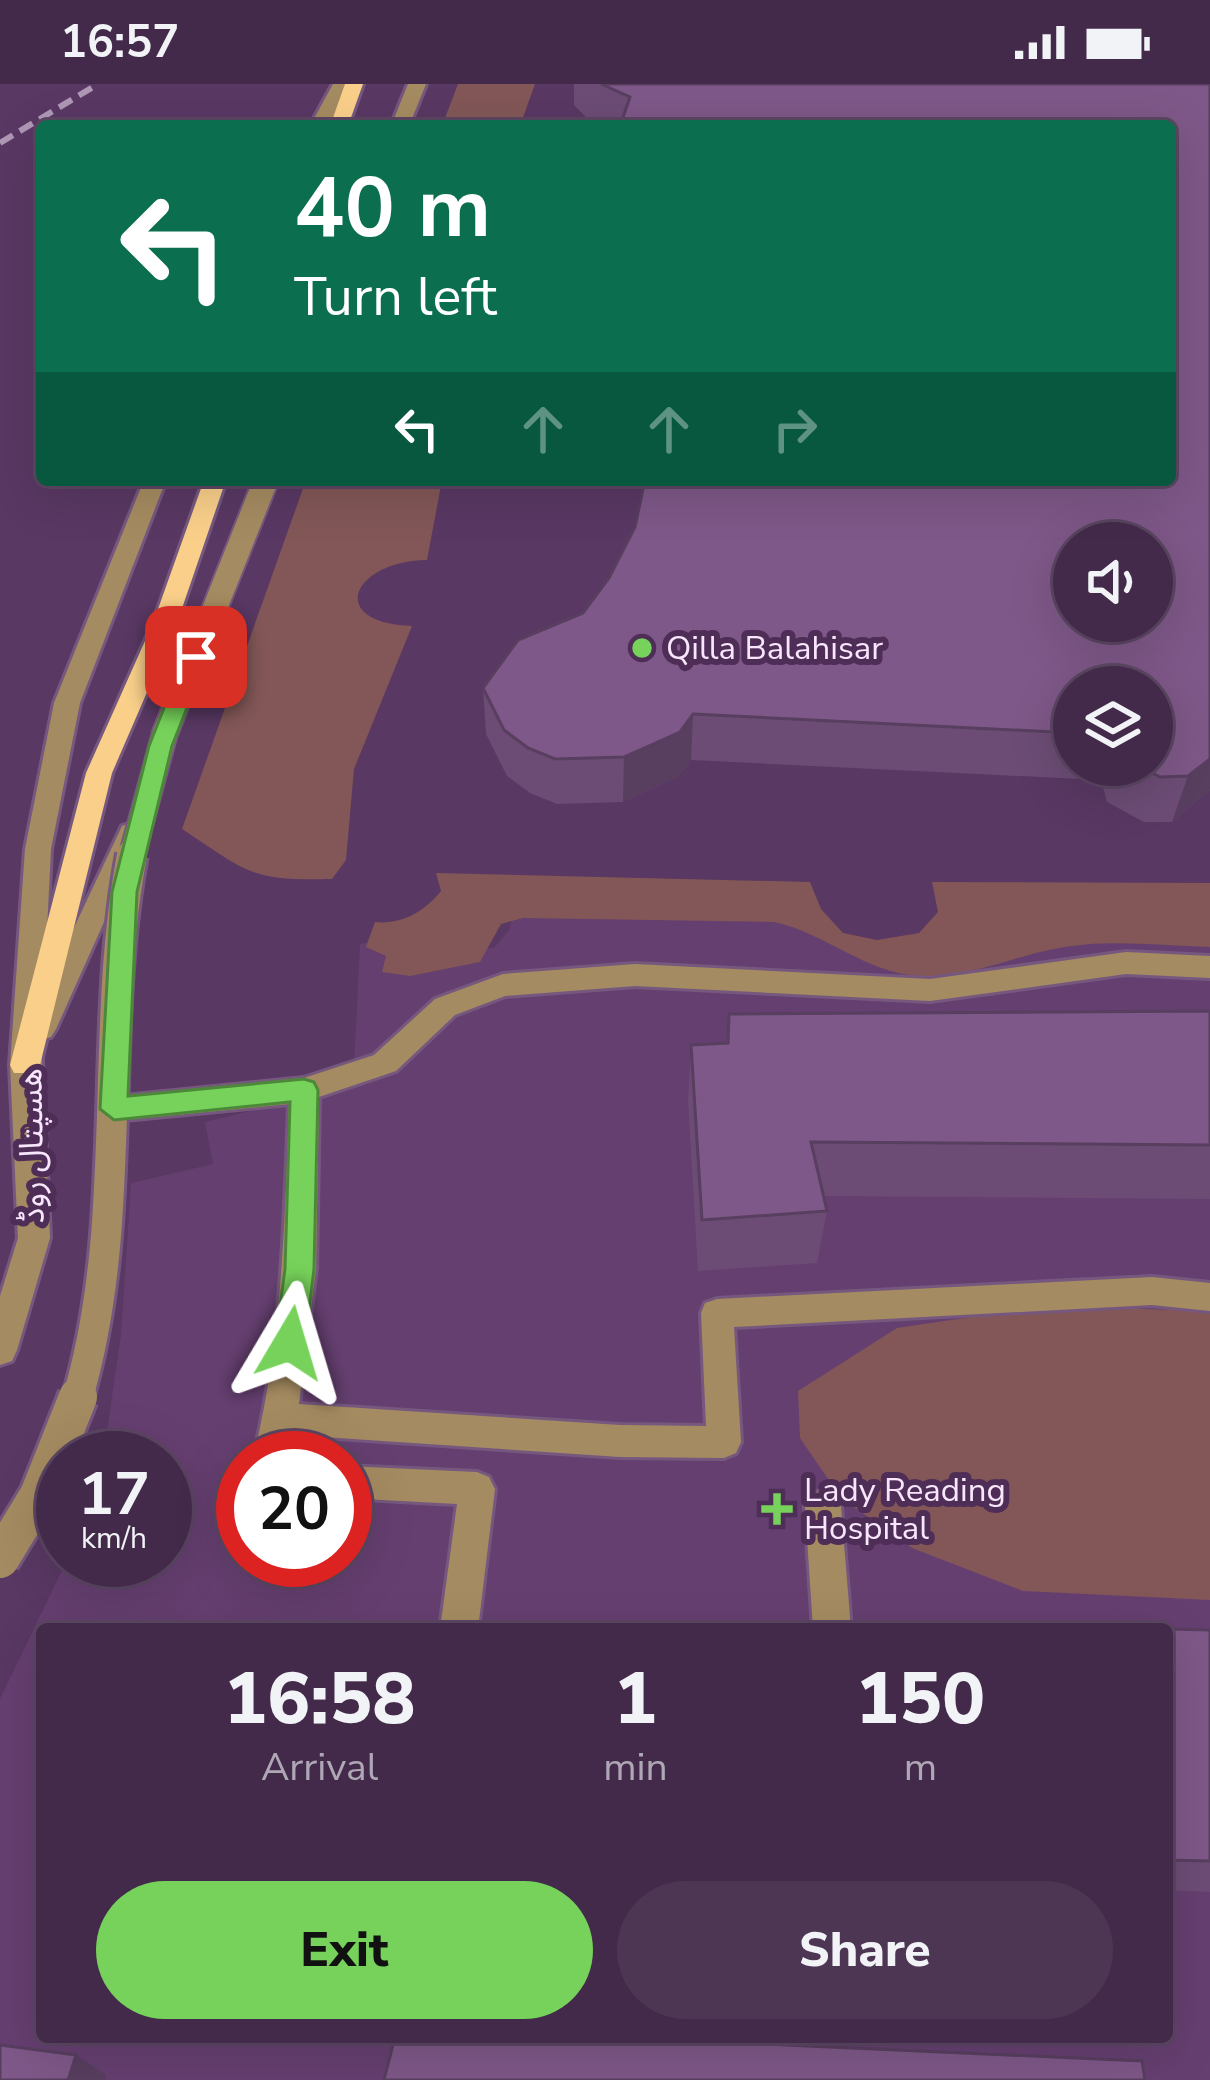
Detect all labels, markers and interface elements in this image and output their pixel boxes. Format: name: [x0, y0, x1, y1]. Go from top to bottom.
text: 16:57: [60, 12, 179, 73]
text: 40 m: [294, 151, 491, 266]
icon: left: [96, 168, 252, 324]
text: Turn left: [294, 260, 497, 334]
icon: left: [384, 396, 450, 462]
icon: ahead: [510, 396, 576, 462]
icon: ahead: [636, 396, 702, 462]
icon: right: [762, 396, 828, 462]
map controls: [1053, 522, 1173, 786]
button: sound: [1053, 522, 1173, 642]
pin: [145, 606, 247, 708]
icon: arrive: [163, 624, 229, 690]
place label: Qilla Balahisar: [666, 626, 883, 671]
marker: Qilla Balahisar: [629, 635, 655, 661]
button: layers: [1053, 666, 1173, 786]
street label: ھسپتال روڈ: [8, 1068, 56, 1224]
position arrow: [227, 1280, 353, 1406]
speed limit sign: 20: [216, 1431, 372, 1587]
text: 17: [78, 1453, 150, 1535]
place label: Lady Reading Hospital: [804, 1468, 1006, 1551]
marker: Lady Reading Hospital: [761, 1493, 793, 1525]
text: km/h: [81, 1518, 147, 1559]
text: 16:58: [224, 1650, 415, 1748]
text: 1: [614, 1650, 657, 1748]
text: 150: [856, 1650, 985, 1748]
text: Arrival: [261, 1741, 378, 1794]
text: min: [603, 1741, 668, 1794]
text: m: [904, 1741, 937, 1794]
button: Exit: [96, 1881, 593, 2019]
button: Share: [617, 1881, 1113, 2019]

